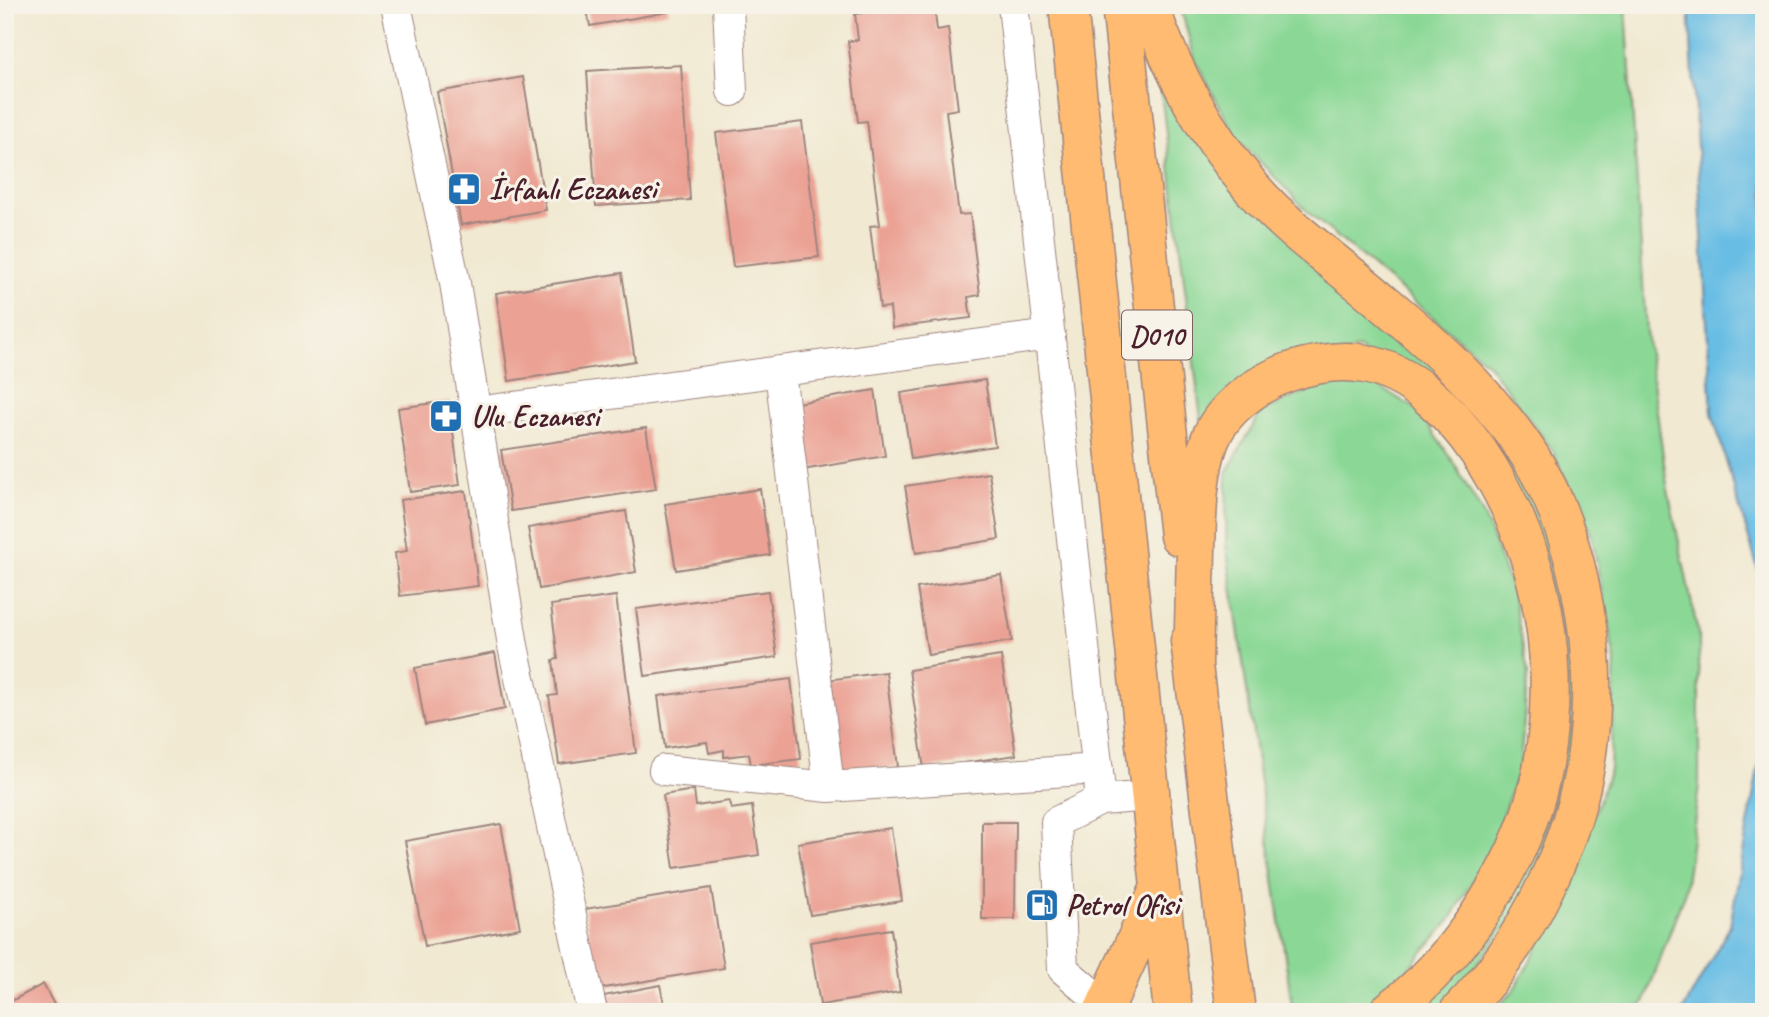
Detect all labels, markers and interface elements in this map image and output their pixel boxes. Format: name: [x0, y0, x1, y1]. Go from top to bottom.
pharmacy icon: İrfanlı Eczanesi: [445, 170, 483, 208]
place label: İrfanlı Eczanesi: [489, 170, 660, 208]
road number: D010: [1122, 310, 1192, 360]
pharmacy icon: Ulu Eczanesi: [427, 397, 465, 435]
place label: Ulu Eczanesi: [471, 397, 603, 435]
fuel station icon: Petrol Ofisi: [1023, 886, 1061, 924]
place label: Petrol Ofisi: [1066, 886, 1183, 924]

